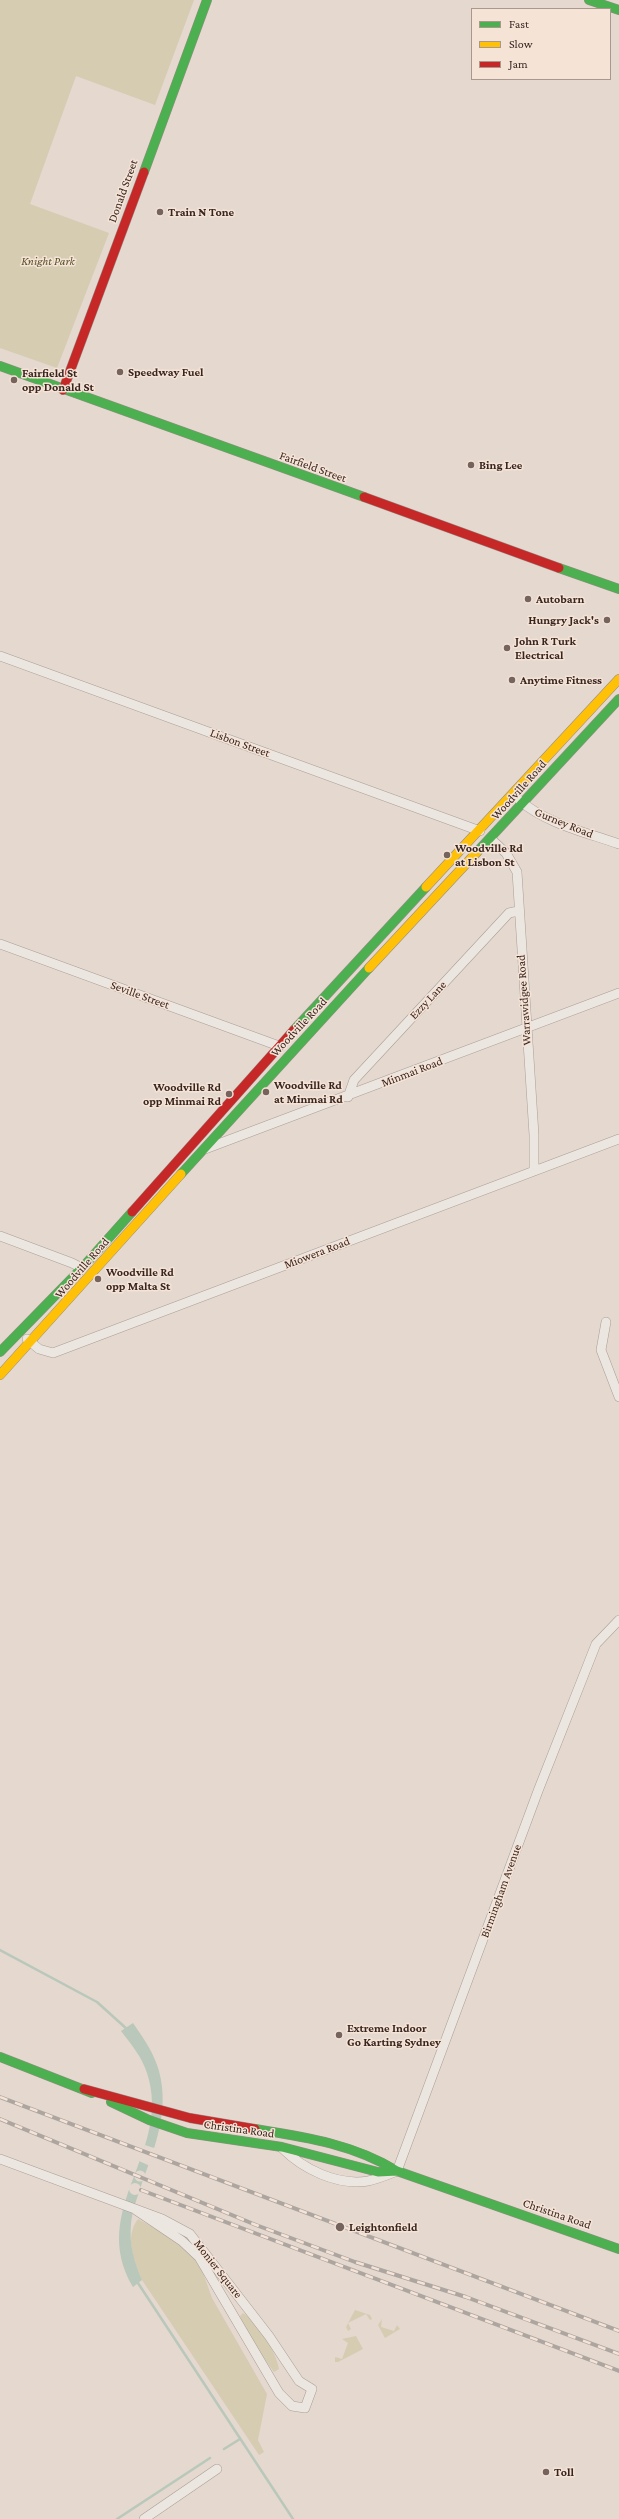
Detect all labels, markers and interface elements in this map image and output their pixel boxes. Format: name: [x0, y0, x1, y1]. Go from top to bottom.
legend: [471, 8, 611, 80]
text: Fast: [509, 17, 529, 31]
text: Slow: [509, 37, 533, 51]
text: Jam: [509, 57, 528, 71]
street label: Donald Street: [105, 158, 141, 224]
place label: Train N Tone: [168, 205, 234, 219]
marker: Train N Tone: [155, 207, 165, 217]
park label: Knight Park: [21, 254, 75, 268]
place label: Speedway Fuel: [128, 365, 204, 379]
place label: Fairfield St opp Donald St: [22, 366, 94, 394]
marker: Speedway Fuel: [115, 367, 125, 377]
marker: Fairfield St opp Donald St: [9, 375, 19, 385]
street label: Fairfield Street: [278, 448, 348, 486]
place label: Bing Lee: [479, 458, 522, 472]
marker: Bing Lee: [466, 460, 476, 470]
place label: Autobarn: [536, 592, 584, 606]
marker: Autobarn: [523, 594, 533, 604]
place label: Hungry Jack's: [528, 613, 599, 627]
marker: Hungry Jack's: [602, 615, 612, 625]
place label: John R Turk Electrical: [515, 634, 576, 662]
marker: John R Turk Electrical: [502, 643, 512, 653]
place label: Anytime Fitness: [520, 673, 602, 687]
marker: Anytime Fitness: [507, 675, 517, 685]
street label: Lisbon Street: [208, 726, 272, 760]
street label: Woodville Road: [488, 757, 550, 823]
street label: Gurney Road: [533, 805, 595, 841]
place label: Woodville Rd at Lisbon St: [455, 841, 523, 869]
marker: Woodville Rd at Lisbon St: [442, 850, 452, 860]
street label: Warrawidgee Road: [514, 954, 534, 1046]
street label: Seville Street: [109, 978, 171, 1012]
street label: Ezzy Lane: [407, 978, 449, 1022]
street label: Woodville Road: [268, 994, 330, 1060]
street label: Minmai Road: [379, 1054, 445, 1090]
place label: Woodville Rd at Minmai Rd: [274, 1078, 343, 1106]
place label: Woodville Rd opp Minmai Rd: [143, 1080, 221, 1108]
marker: Woodville Rd at Minmai Rd: [261, 1087, 271, 1097]
marker: Woodville Rd opp Minmai Rd: [224, 1089, 234, 1099]
street label: Miowera Road: [282, 1234, 352, 1272]
street label: Woodville Road: [52, 1235, 112, 1301]
place label: Woodville Rd opp Malta St: [106, 1265, 174, 1293]
marker: Woodville Rd opp Malta St: [93, 1274, 103, 1284]
street label: Birmingham Avenue: [477, 1842, 525, 1940]
place label: Extreme Indoor Go Karting Sydney: [347, 2021, 441, 2049]
marker: Extreme Indoor Go Karting Sydney: [334, 2030, 344, 2040]
street label: Christina Road: [203, 2117, 275, 2141]
street label: Christina Road: [521, 2196, 593, 2232]
place label: Leightonfield: [349, 2220, 417, 2234]
marker: Leightonfield: [334, 2221, 346, 2233]
street label: Monier Square: [191, 2237, 245, 2301]
place label: Toll: [554, 2465, 574, 2479]
marker: Toll: [541, 2467, 551, 2477]

